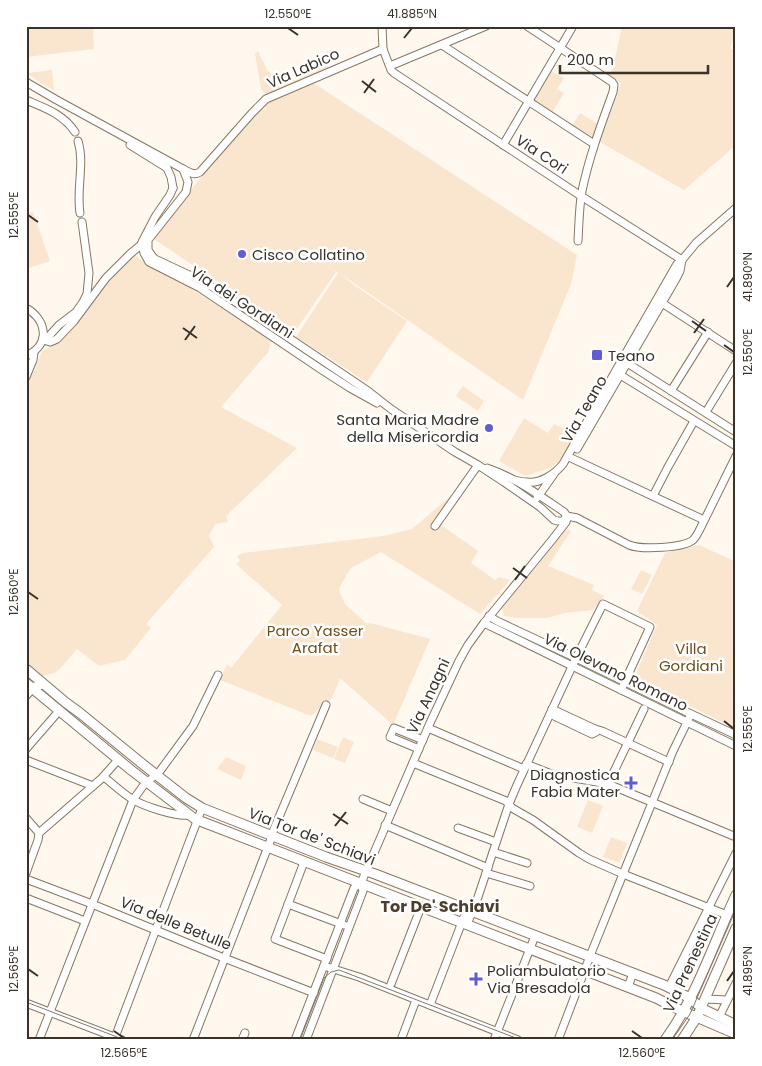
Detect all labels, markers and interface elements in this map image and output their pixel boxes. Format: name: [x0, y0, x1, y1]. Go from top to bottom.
text: 12.550°E: [265, 5, 311, 22]
text: 41.885°N: [387, 5, 437, 22]
scale bar: [560, 42, 707, 74]
street label: Via Labico: [263, 43, 343, 93]
text: 200 m: [567, 49, 614, 70]
street label: Via Cori: [512, 129, 572, 179]
text: 12.555°E: [5, 192, 22, 238]
place label: Cisco Collatino: [252, 244, 365, 265]
marker: Cisco Collatino: [236, 248, 248, 260]
text: 41.890°N: [739, 252, 756, 302]
street label: Via dei Gordiani: [186, 261, 298, 343]
text: 12.550°E: [739, 329, 756, 375]
place label: Teano: [608, 345, 655, 366]
marker: Teano: [590, 348, 604, 362]
street label: Via Teano: [556, 371, 612, 447]
place label: Santa Maria Madre della Misericordia: [336, 409, 479, 447]
marker: Santa Maria Madre della Misericordia: [483, 422, 495, 434]
text: 12.560°E: [5, 568, 22, 616]
park label: Parco Yasser Arafat: [267, 620, 364, 658]
street label: Via Olevano Romano: [540, 628, 692, 716]
park label: Villa Gordiani: [659, 638, 723, 676]
street label: Via Anagni: [401, 655, 455, 737]
text: 12.555°E: [739, 706, 756, 752]
place label: Diagnostica Fabia Mater: [530, 764, 620, 802]
marker: Diagnostica Fabia Mater: [624, 776, 638, 790]
street label: Via Tor de' Schiavi: [245, 802, 379, 870]
street label: Via delle Betulle: [117, 891, 235, 955]
district label: Tor De' Schiavi: [381, 895, 499, 918]
street label: Via Prenestina: [658, 910, 722, 1016]
text: 12.565°E: [5, 945, 22, 993]
text: 41.895°N: [739, 946, 756, 996]
place label: Poliambulatorio Via Bresadola: [487, 960, 606, 998]
marker: Poliambulatorio Via Bresadola: [469, 972, 483, 986]
text: 12.565°E: [100, 1044, 148, 1061]
text: 12.560°E: [618, 1044, 666, 1061]

